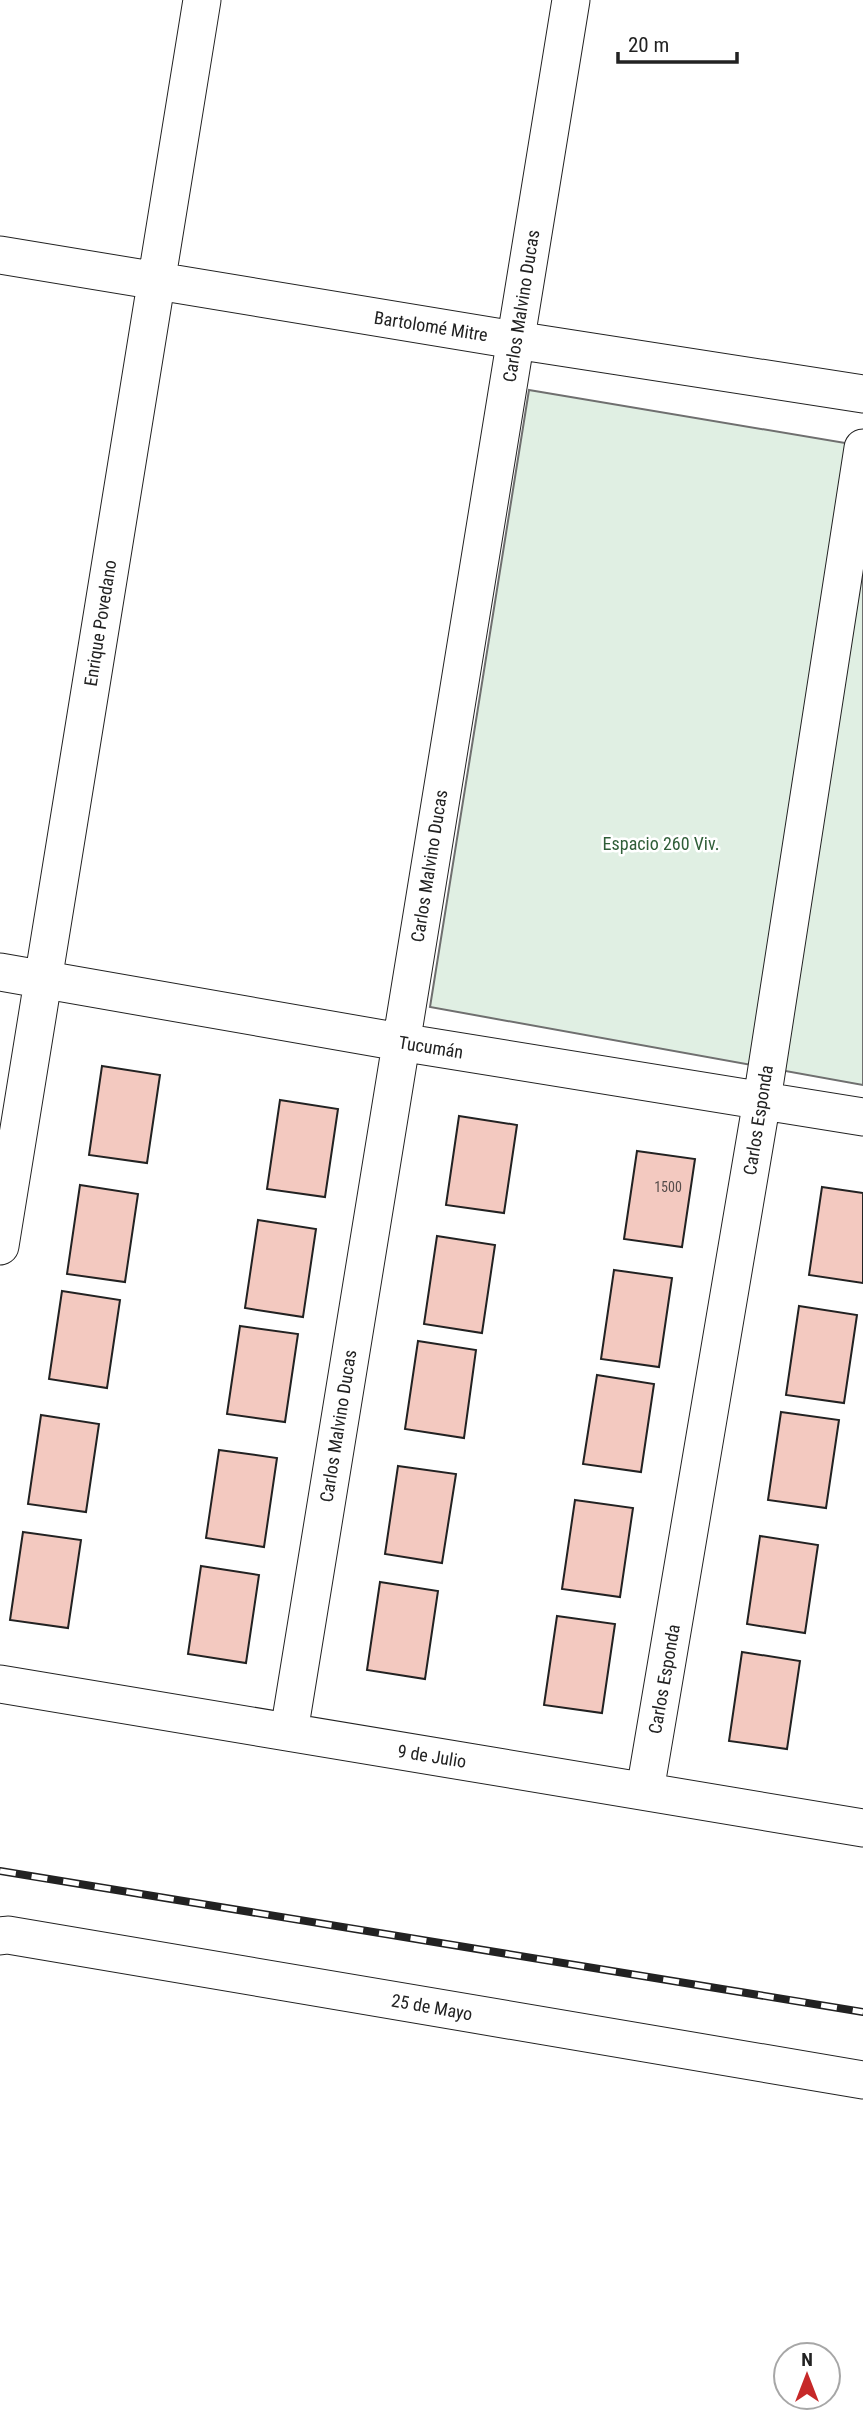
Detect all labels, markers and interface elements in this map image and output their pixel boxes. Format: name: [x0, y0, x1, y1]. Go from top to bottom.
scale bar: [618, 21, 737, 65]
text: 20 m: [628, 33, 669, 57]
street label: Carlos Malvino Ducas: [499, 228, 543, 384]
street label: Bartolomé Mitre: [373, 307, 489, 345]
street label: Enrique Povedano: [80, 558, 120, 688]
street label: Carlos Malvino Ducas: [407, 788, 451, 944]
park label: Espacio 260 Viv.: [603, 833, 719, 854]
street label: Tucumán: [397, 1032, 465, 1062]
street label: Carlos Esponda: [739, 1063, 777, 1177]
house number: 1500: [654, 1179, 682, 1195]
street label: Carlos Malvino Ducas: [316, 1348, 360, 1504]
street label: Carlos Esponda: [644, 1622, 684, 1736]
street label: 9 de Julio: [396, 1740, 468, 1772]
street label: 25 de Mayo: [390, 1990, 474, 2024]
north arrow: [772, 2341, 842, 2411]
text: N: [801, 2348, 813, 2371]

